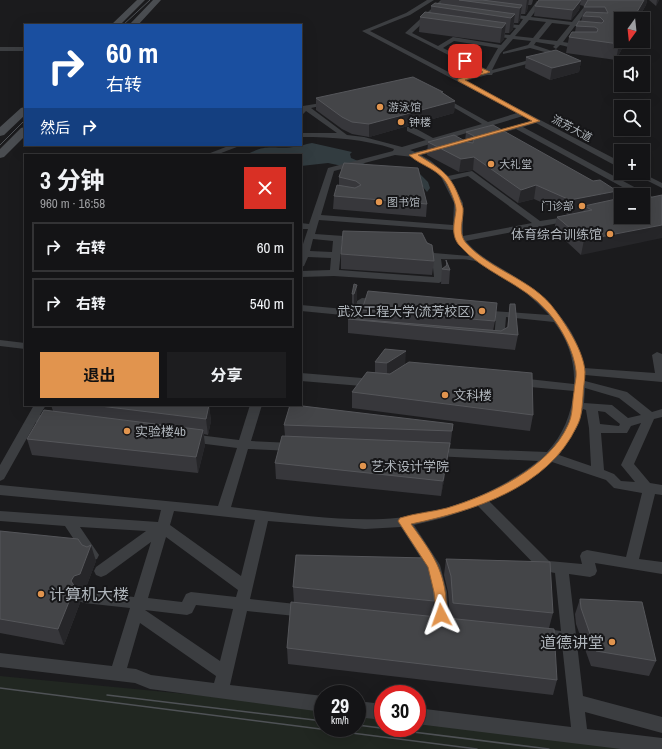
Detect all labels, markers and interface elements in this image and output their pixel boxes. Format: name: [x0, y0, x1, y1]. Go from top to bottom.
north arrow: [614, 12, 650, 48]
map controls: [614, 12, 650, 224]
text: 60 m: [106, 34, 158, 72]
icon: right: [40, 40, 92, 92]
pin: [448, 44, 482, 78]
icon: arrive: [454, 50, 476, 72]
button: sound: [614, 56, 650, 92]
text: 右转: [106, 72, 142, 97]
place label: 游泳馆: [388, 100, 421, 114]
button: search: [614, 100, 650, 136]
marker: 游泳馆: [375, 102, 385, 112]
street label: 流芳大道: [549, 111, 595, 145]
place label: 钟楼: [409, 115, 431, 129]
icon: right: [78, 116, 100, 138]
text: 然后: [40, 117, 70, 138]
marker: 钟楼: [396, 117, 406, 127]
button: +: [614, 144, 650, 180]
place label: 大礼堂: [499, 157, 532, 171]
marker: 大礼堂: [486, 159, 496, 169]
text: 3 分钟: [40, 164, 104, 196]
button: close: [244, 167, 286, 209]
button: −: [614, 188, 650, 224]
text: 960 m · 16:58: [40, 195, 105, 212]
place label: 图书馆: [387, 195, 420, 209]
marker: 图书馆: [374, 197, 384, 207]
place label: 门诊部: [541, 199, 574, 213]
marker: 门诊部: [577, 201, 587, 211]
place label: 体育综合训练馆: [511, 226, 602, 243]
marker: 体育综合训练馆: [605, 229, 615, 239]
icon: right: [42, 236, 64, 258]
text: 右转: [76, 237, 106, 258]
text: 60 m: [257, 237, 284, 258]
icon: right: [42, 292, 64, 314]
text: 右转: [76, 293, 106, 314]
text: 540 m: [250, 293, 284, 314]
place label: 武汉工程大学(流芳校区): [337, 303, 474, 320]
marker: 武汉工程大学(流芳校区): [477, 306, 487, 316]
button: 退出: [40, 352, 159, 398]
button: 分享: [167, 352, 286, 398]
place label: 文科楼: [453, 387, 492, 404]
marker: 文科楼: [440, 390, 450, 400]
place label: 实验楼4b: [135, 423, 186, 440]
marker: 实验楼4b: [122, 426, 132, 436]
place label: 艺术设计学院: [371, 458, 449, 475]
marker: 艺术设计学院: [358, 461, 368, 471]
place label: 计算机大楼: [49, 583, 129, 605]
marker: 计算机大楼: [36, 589, 46, 599]
position arrow: [420, 594, 462, 636]
place label: 道德讲堂: [540, 631, 604, 653]
marker: 道德讲堂: [607, 637, 617, 647]
speed limit sign: 30: [374, 685, 426, 737]
text: 29: [331, 692, 349, 719]
text: km/h: [331, 714, 349, 727]

